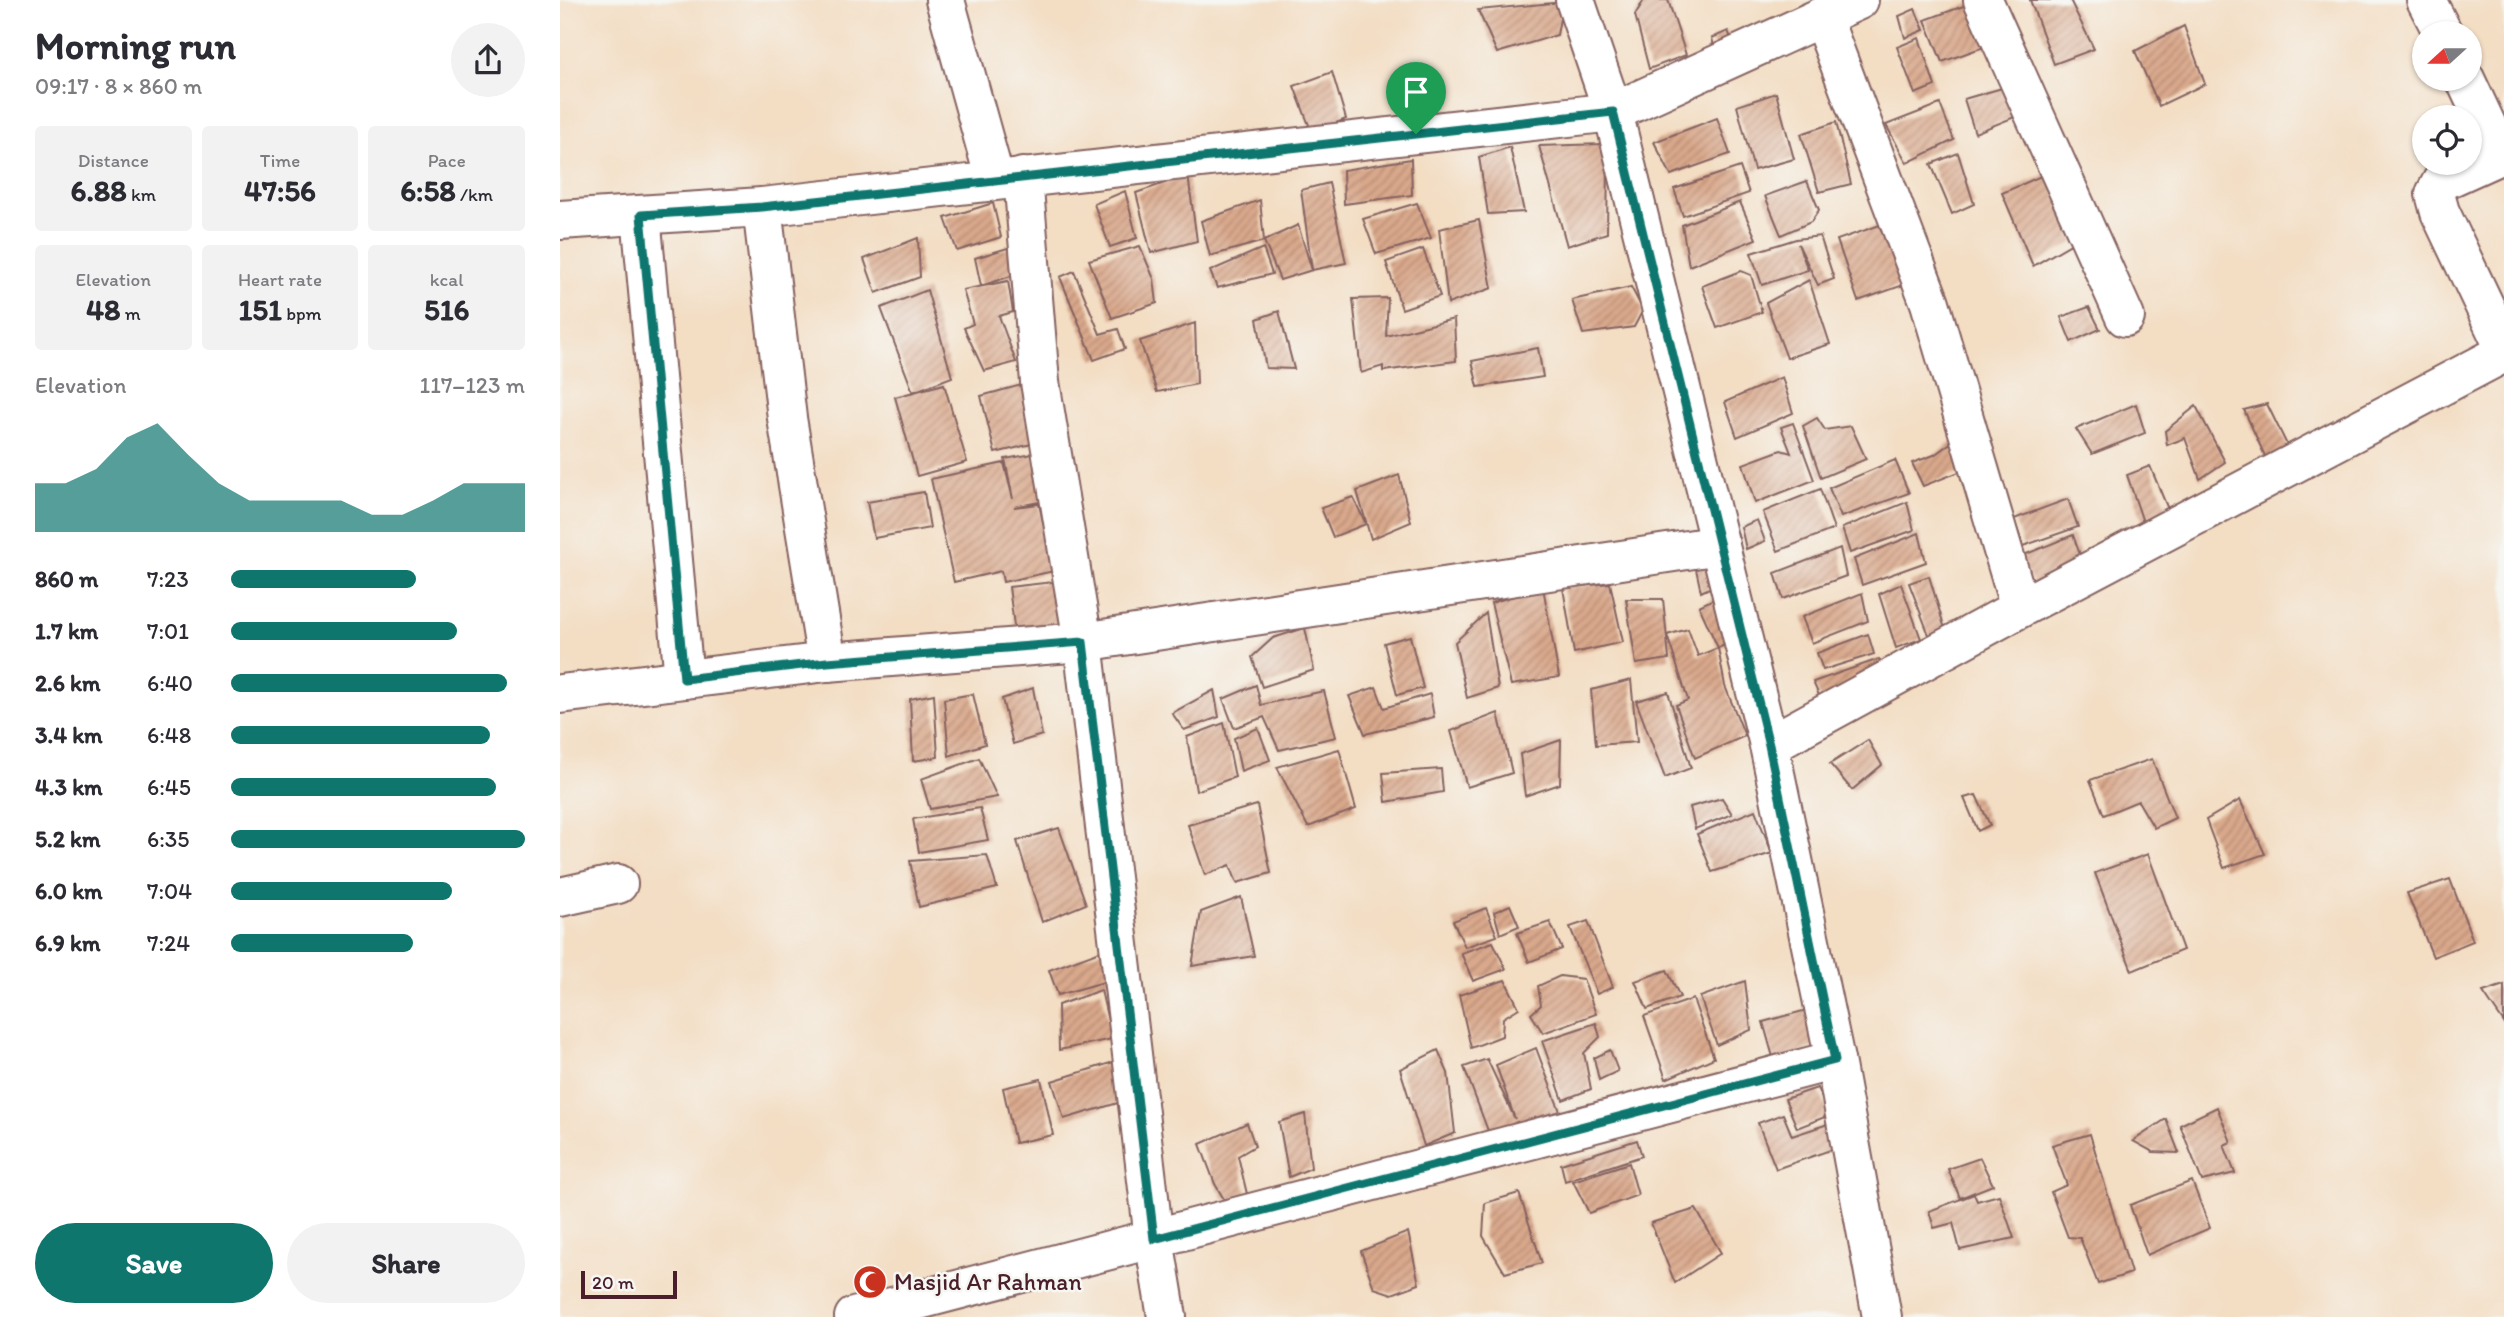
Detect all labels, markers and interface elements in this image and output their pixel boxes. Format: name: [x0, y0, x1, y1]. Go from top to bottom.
north arrow: [2412, 21, 2482, 91]
map controls: [2412, 21, 2482, 175]
text: Morning run: [35, 23, 236, 69]
button: share: [451, 23, 525, 97]
pin: [1386, 62, 1446, 134]
text: 09:17 · 8 × 860 m: [35, 72, 202, 100]
icon: arrive: [1397, 73, 1435, 111]
button: locate: [2412, 105, 2482, 175]
text: Distance: [78, 149, 149, 172]
text: Time: [260, 149, 300, 172]
text: Pace: [428, 149, 466, 172]
text: 6.88: [71, 172, 127, 209]
text: 47:56: [244, 172, 316, 209]
text: 6:58: [400, 172, 456, 209]
text: km: [127, 183, 156, 206]
text: /km: [456, 183, 493, 206]
text: Elevation: [76, 268, 151, 291]
text: Heart rate: [238, 268, 322, 291]
text: kcal: [430, 268, 464, 291]
text: 48: [86, 291, 120, 328]
text: 151: [238, 291, 282, 328]
text: 516: [424, 291, 469, 328]
text: m: [120, 302, 141, 325]
text: bpm: [282, 302, 322, 325]
text: Elevation: [35, 371, 126, 399]
text: 117–123 m: [420, 371, 525, 399]
text: 860 m: [35, 565, 98, 593]
text: 7:23: [147, 565, 189, 593]
text: 1.7 km: [35, 617, 98, 645]
text: 7:01: [147, 617, 189, 645]
text: 2.6 km: [35, 669, 101, 697]
text: 6:40: [147, 669, 193, 697]
text: 3.4 km: [35, 721, 103, 749]
text: 6:48: [147, 721, 191, 749]
text: 4.3 km: [35, 773, 103, 801]
text: 6:45: [147, 773, 191, 801]
text: 5.2 km: [35, 825, 100, 853]
text: 6:35: [147, 825, 189, 853]
text: 6.0 km: [35, 877, 103, 905]
text: 7:04: [147, 877, 192, 905]
text: 6.9 km: [35, 929, 100, 957]
text: 7:24: [147, 929, 190, 957]
button: Save: [35, 1223, 273, 1303]
button: Share: [287, 1223, 525, 1303]
mosque icon: Masjid Ar Rahman: [851, 1263, 889, 1301]
place label: Masjid Ar Rahman: [894, 1267, 1082, 1296]
scale bar: [581, 1268, 677, 1300]
text: 20 m: [592, 1271, 634, 1294]

